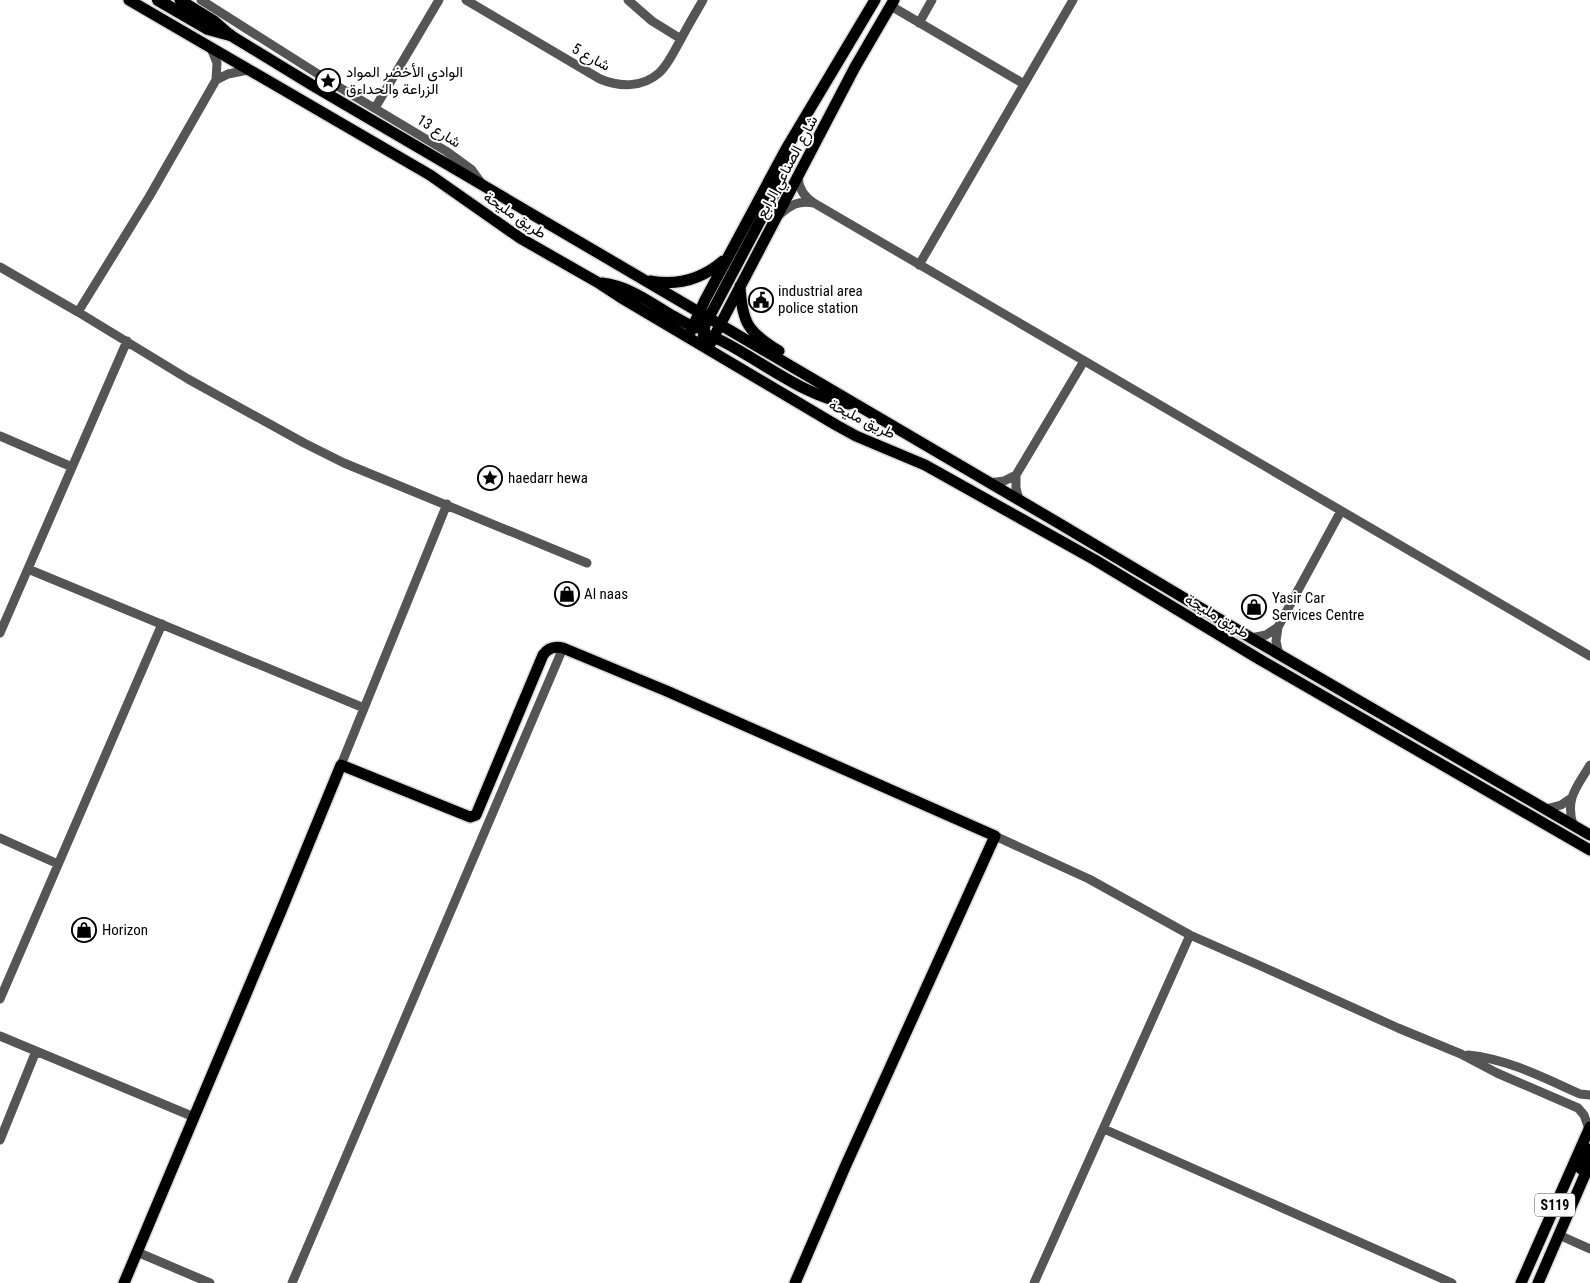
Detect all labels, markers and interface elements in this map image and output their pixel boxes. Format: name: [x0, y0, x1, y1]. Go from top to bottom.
street label: شارع 5: [568, 39, 613, 77]
place label: الوادى الأخضر المواد الزراعة والحداءق: [346, 63, 463, 98]
place icon: الوادى الأخضر المواد الزراعة والحداءق: [315, 68, 341, 94]
street label: شارع 13: [413, 111, 464, 153]
street label: شارع الصناعي الرابع: [752, 112, 825, 223]
street label: طريق مليحة: [480, 188, 550, 243]
place label: industrial area police station: [778, 282, 863, 317]
public building icon: industrial area police station: [748, 287, 774, 313]
street label: طريق مليحة: [825, 395, 898, 444]
place icon: haedarr hewa: [477, 465, 503, 491]
place label: haedarr hewa: [508, 469, 588, 487]
shop icon: Al naas: [554, 581, 580, 607]
place label: Al naas: [584, 585, 628, 603]
place label: Yasir Car Services Centre: [1272, 589, 1364, 624]
street label: طريق مليحة: [1181, 590, 1252, 643]
shop icon: Yasir Car Services Centre: [1241, 594, 1267, 620]
shop icon: Horizon: [71, 917, 97, 943]
place label: Horizon: [102, 921, 148, 939]
road number: S119: [1535, 1194, 1575, 1216]

